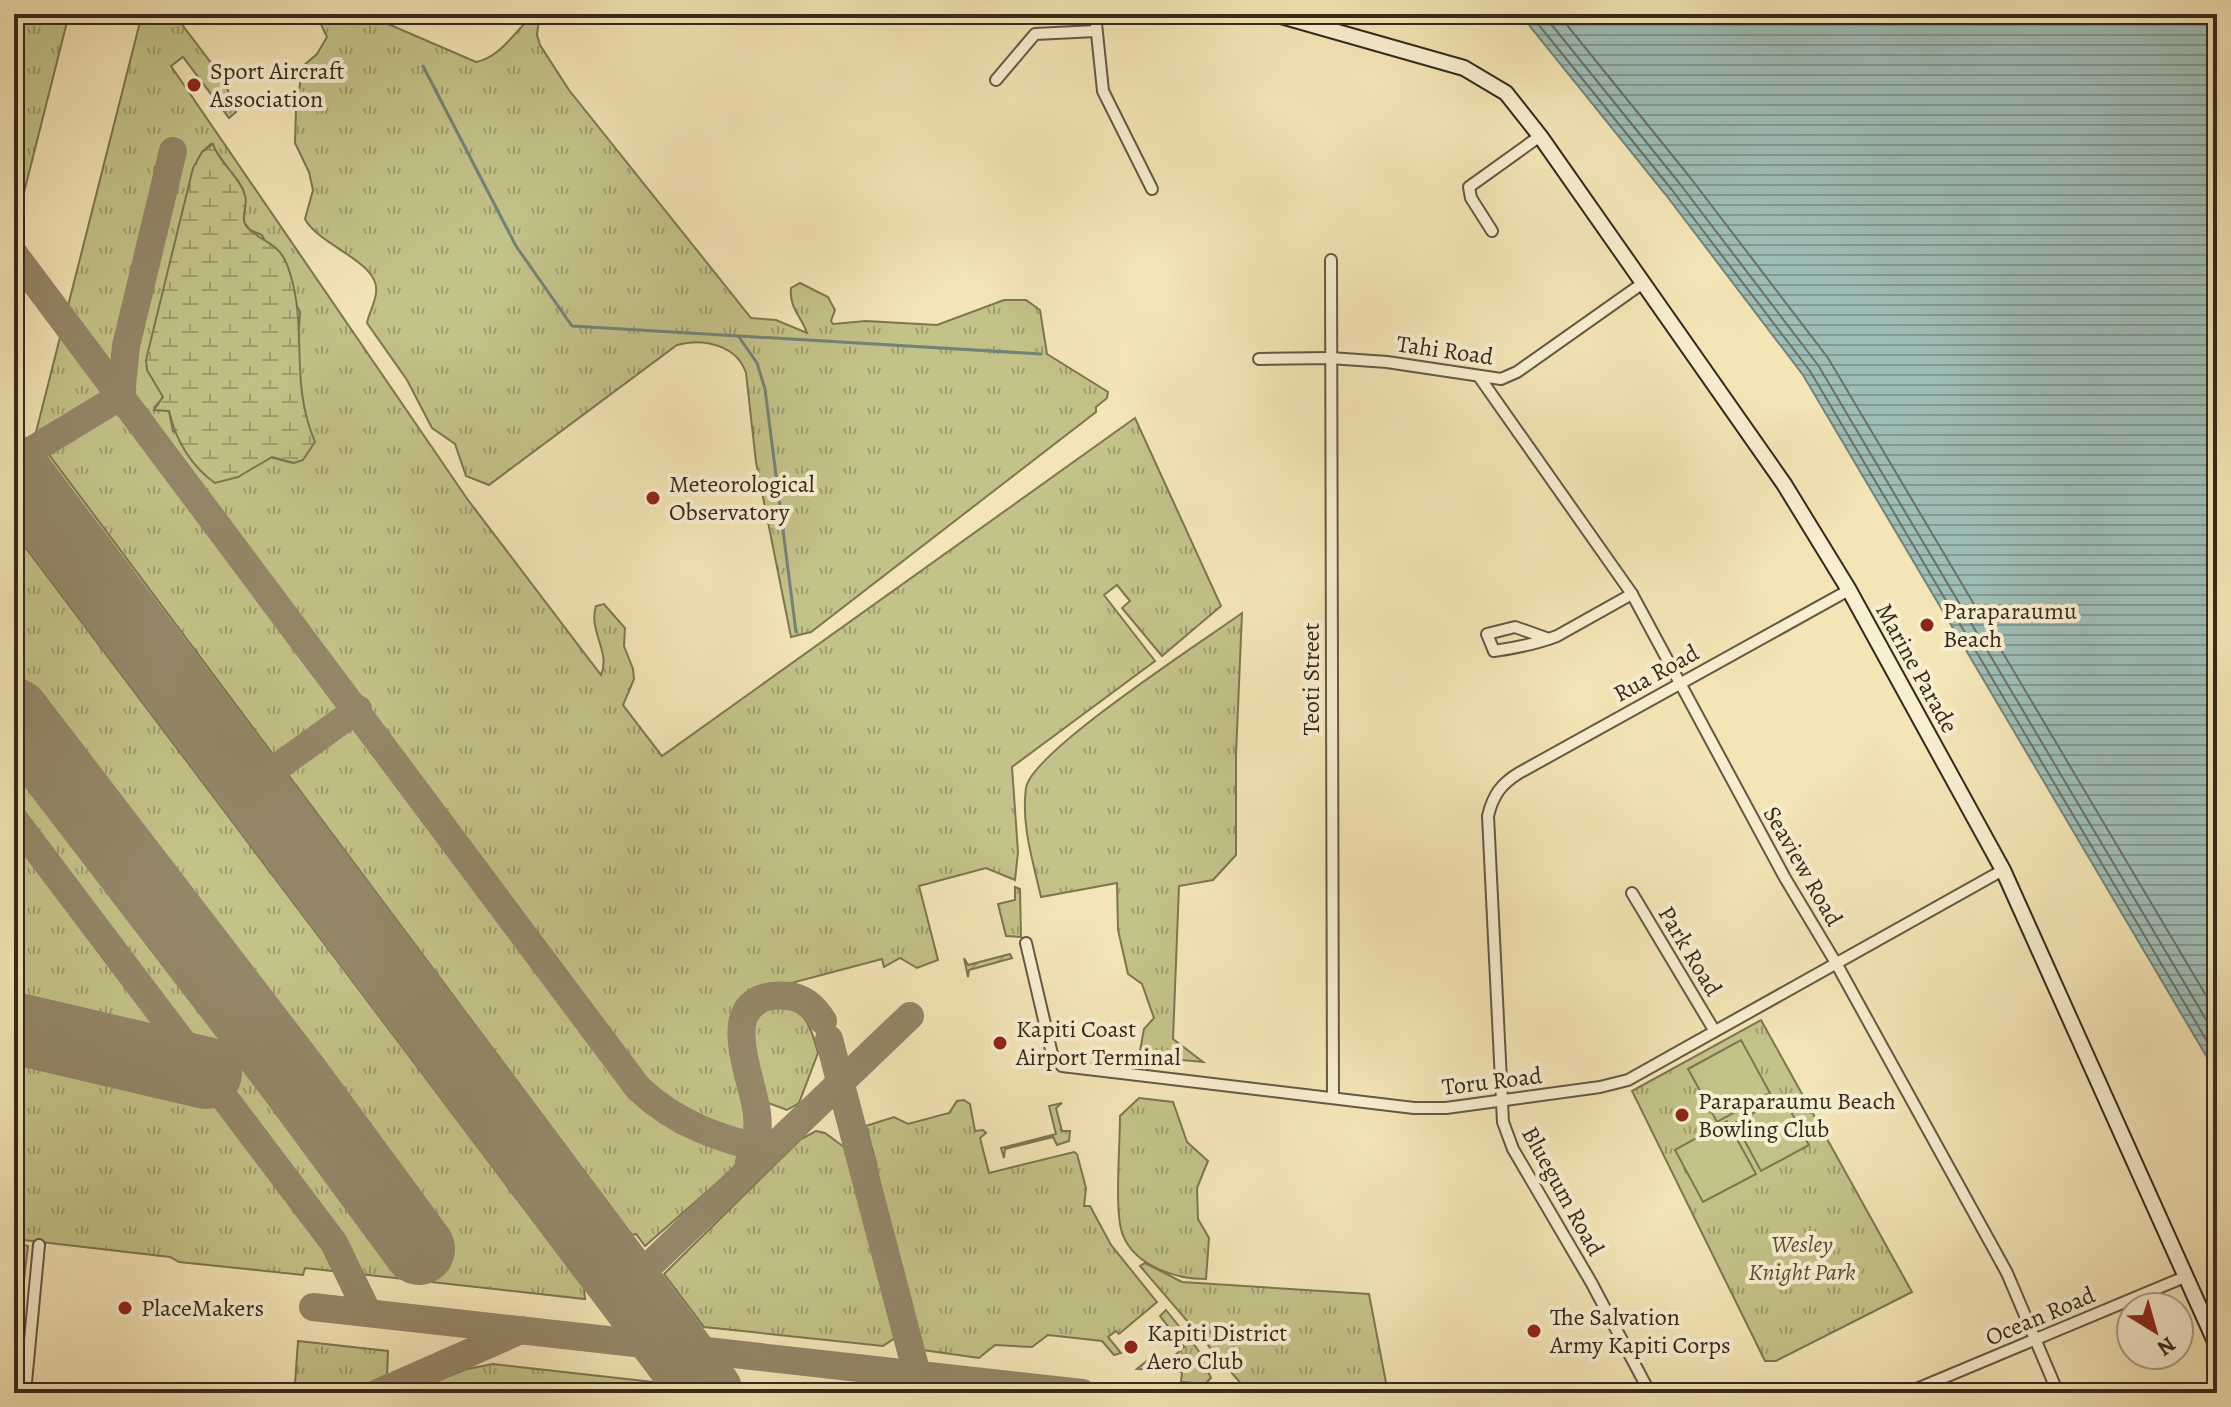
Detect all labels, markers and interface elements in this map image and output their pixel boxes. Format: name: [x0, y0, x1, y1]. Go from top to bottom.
place label: Sport Aircraft Association: [209, 55, 344, 115]
marker: Sport Aircraft Association: [185, 76, 203, 94]
street label: Tahi Road: [1395, 327, 1496, 373]
place label: Meteorological Observatory: [669, 468, 815, 528]
marker: Meteorological Observatory: [644, 489, 662, 507]
place label: Paraparaumu Beach: [1943, 595, 2077, 655]
street label: Marine Parade: [1868, 597, 1966, 739]
marker: Paraparaumu Beach: [1918, 616, 1936, 634]
street label: Teoti Street: [1295, 623, 1327, 735]
street label: Rua Road: [1608, 636, 1704, 709]
street label: Seaview Road: [1756, 800, 1850, 932]
street label: Park Road: [1651, 900, 1729, 1002]
place label: Kapiti Coast Airport Terminal: [1015, 1013, 1181, 1073]
marker: Kapiti Coast Airport Terminal: [991, 1034, 1009, 1052]
street label: Toru Road: [1440, 1059, 1544, 1103]
place label: Paraparaumu Beach Bowling Club: [1698, 1085, 1896, 1145]
marker: Paraparaumu Beach Bowling Club: [1673, 1106, 1691, 1124]
street label: Bluegum Road: [1514, 1121, 1612, 1262]
park label: Wesley Knight Park: [1748, 1228, 1856, 1288]
street label: Ocean Road: [1980, 1279, 2100, 1353]
north arrow: [2115, 1291, 2195, 1371]
place label: PlaceMakers: [141, 1292, 264, 1324]
marker: PlaceMakers: [116, 1299, 134, 1317]
place label: The Salvation Army Kapiti Corps: [1549, 1301, 1731, 1361]
place label: Kapiti District Aero Club: [1146, 1317, 1287, 1377]
marker: The Salvation Army Kapiti Corps: [1525, 1322, 1543, 1340]
text: N: [2151, 1329, 2182, 1363]
marker: Kapiti District Aero Club: [1122, 1338, 1140, 1356]

